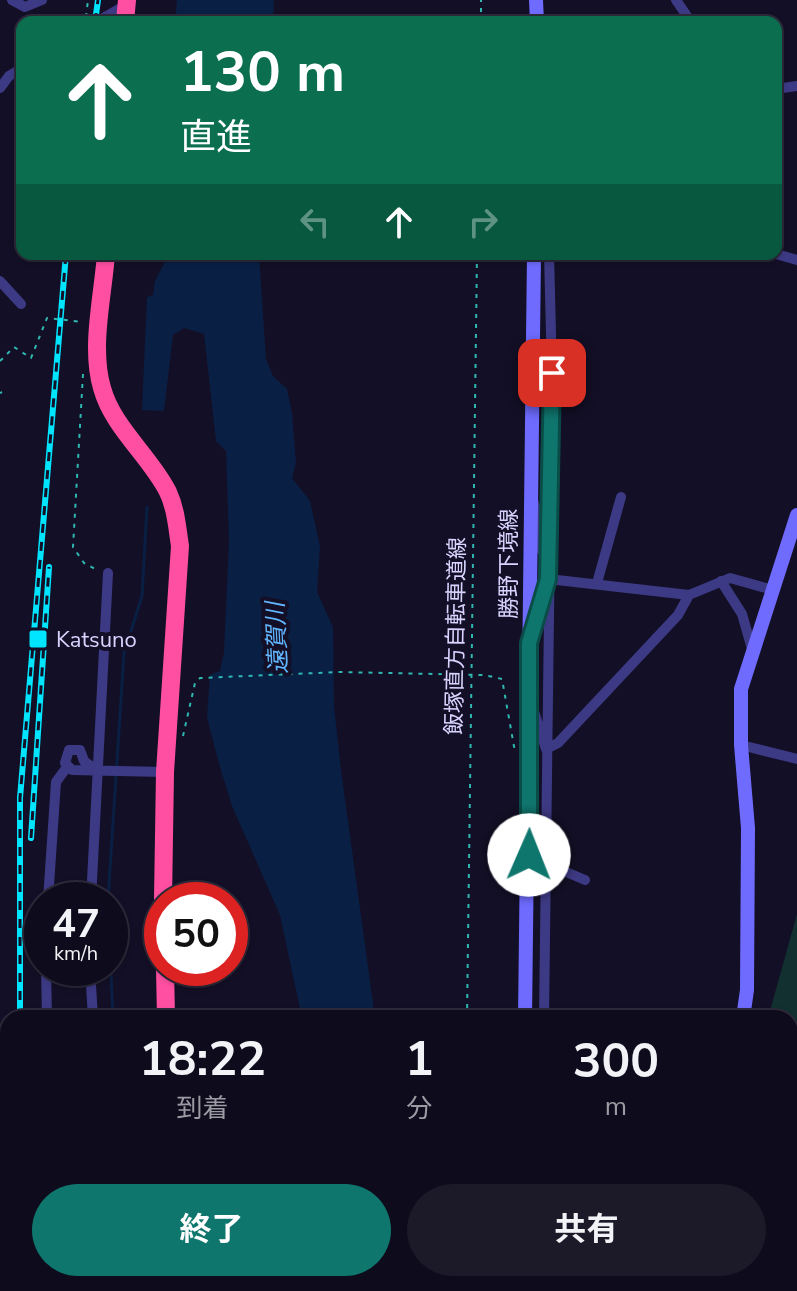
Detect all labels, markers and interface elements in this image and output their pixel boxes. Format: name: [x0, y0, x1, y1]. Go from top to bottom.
text: 130 m: [180, 34, 345, 111]
icon: ahead: [48, 48, 152, 152]
text: 直進: [180, 113, 252, 162]
icon: left: [293, 200, 337, 244]
icon: ahead: [377, 200, 421, 244]
icon: right: [461, 200, 505, 244]
pin: [518, 339, 586, 407]
icon: arrive: [530, 351, 574, 395]
street label: 勝野下境線: [494, 509, 524, 619]
street label: 飯塚直方自転車道線: [439, 537, 473, 735]
water label: 遠賀川: [259, 598, 295, 675]
place label: Katsuno: [56, 625, 137, 655]
marker: Katsuno: [27, 628, 49, 650]
position arrow: [487, 813, 571, 897]
speed limit sign: 50: [144, 882, 248, 986]
text: 47: [52, 897, 100, 951]
text: km/h: [54, 940, 98, 967]
text: 18:22: [139, 1026, 266, 1092]
text: 1: [405, 1026, 434, 1092]
text: 300: [573, 1028, 659, 1094]
text: m: [605, 1089, 627, 1124]
text: 到着: [176, 1091, 228, 1126]
text: 分: [406, 1091, 432, 1126]
button: 終了: [32, 1184, 391, 1276]
button: 共有: [407, 1184, 766, 1276]

